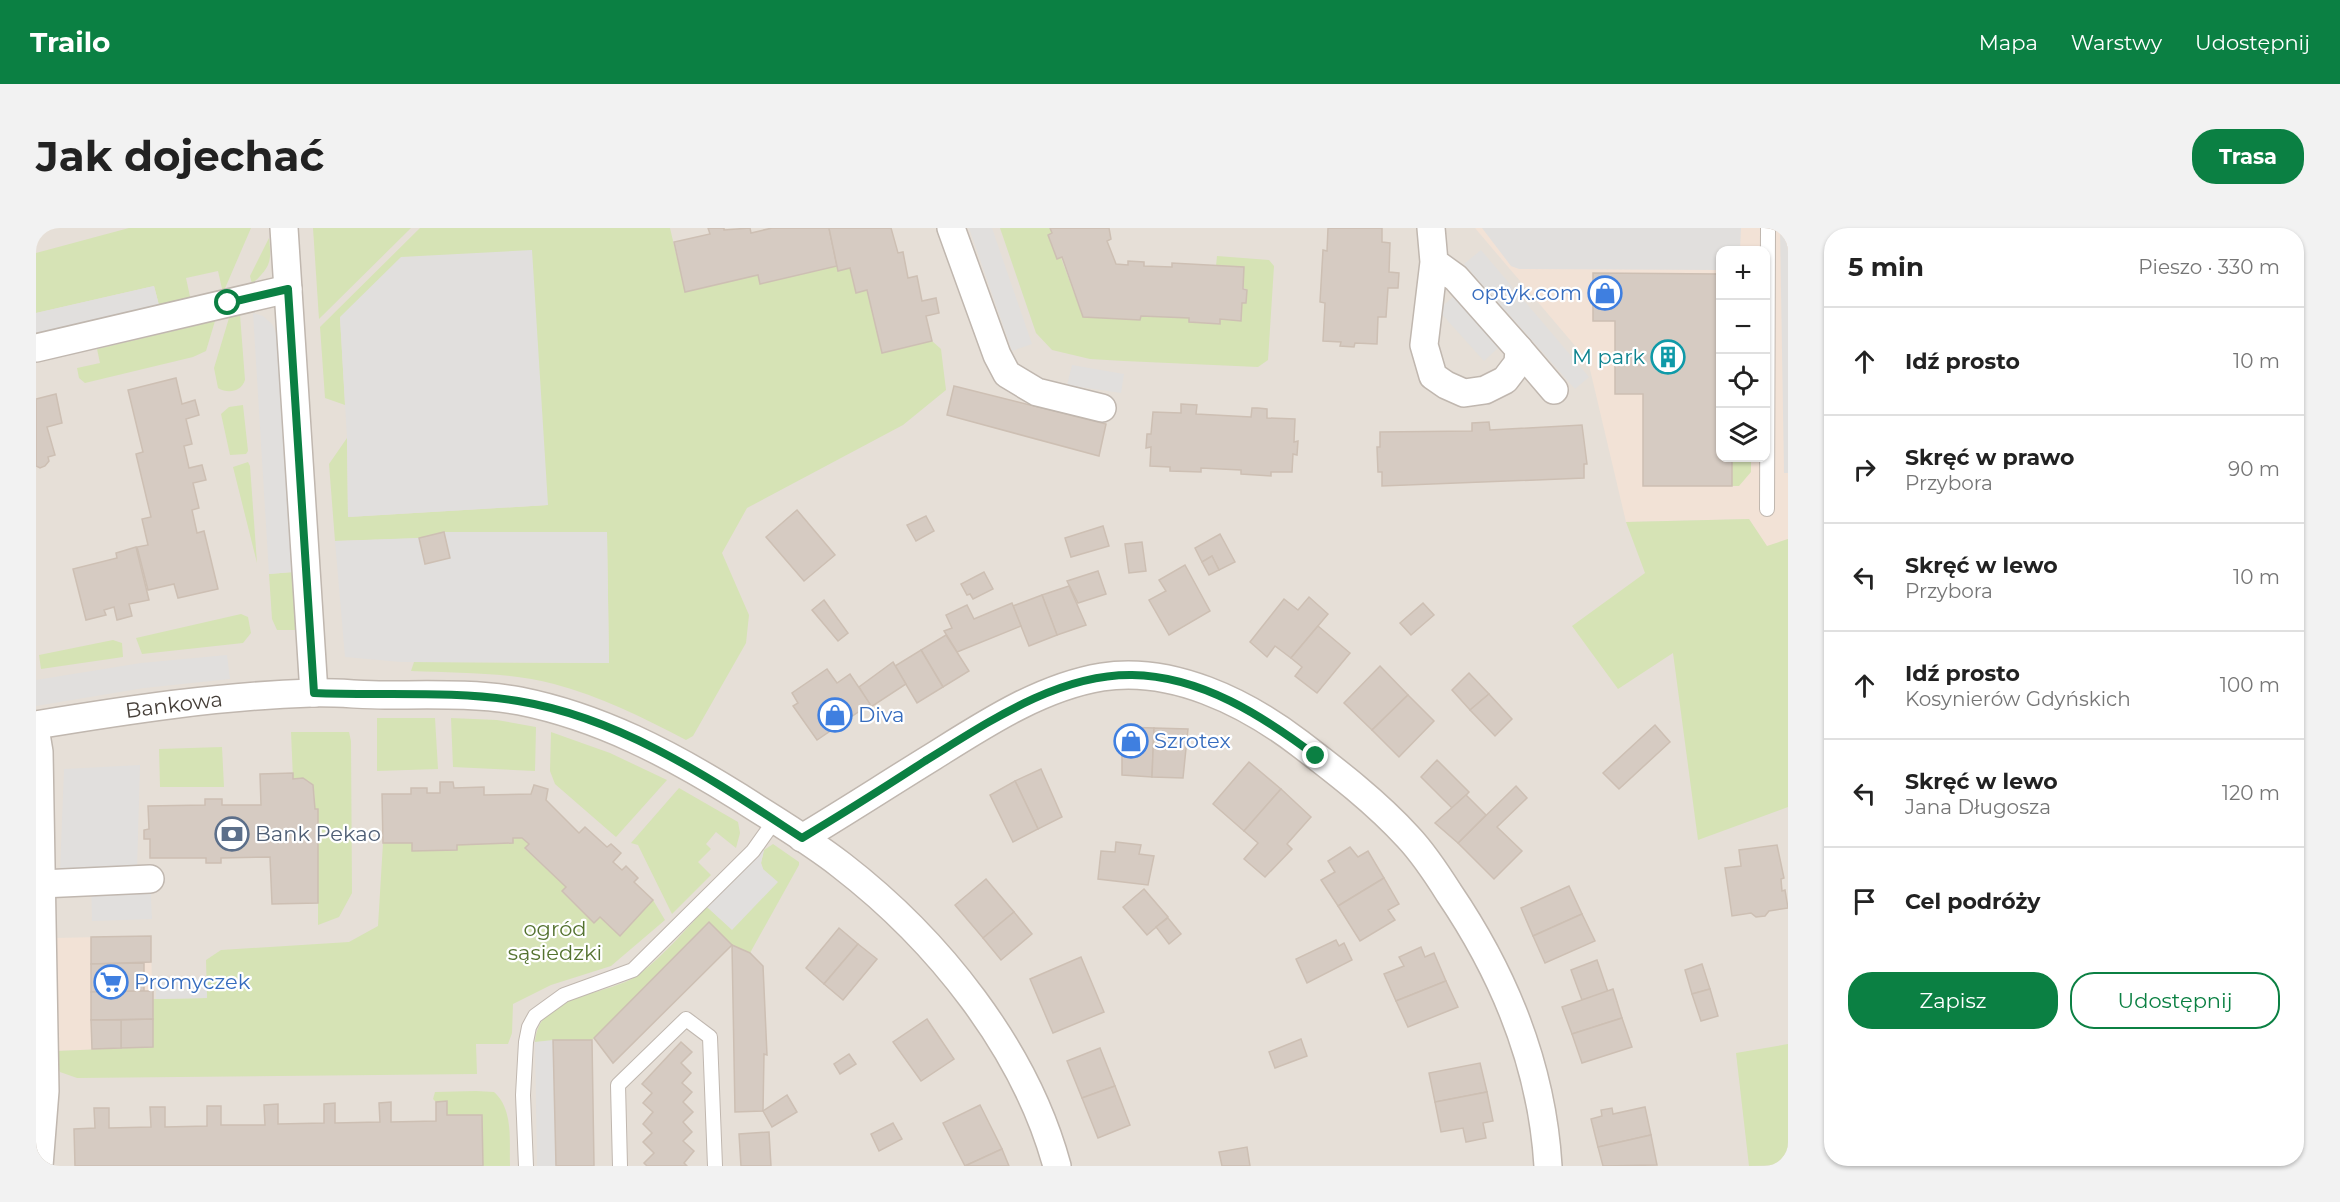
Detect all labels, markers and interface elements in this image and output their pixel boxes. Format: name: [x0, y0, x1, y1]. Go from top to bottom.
text: Trailo: [30, 25, 110, 59]
text: Mapa: [1979, 30, 2038, 55]
text: Warstwy: [2071, 30, 2162, 55]
text: Udostępnij: [2195, 30, 2310, 55]
button: Trasa: [2192, 129, 2304, 184]
text: Jak dojechać: [36, 130, 324, 182]
map controls: [1716, 246, 1770, 462]
button: +: [1716, 246, 1770, 300]
text: 5 min: [1848, 251, 1924, 283]
text: Pieszo · 330 m: [2138, 255, 2280, 279]
shop icon: optyk.com: [1587, 275, 1623, 311]
place label: optyk.com: [1471, 280, 1582, 305]
route start: [214, 289, 240, 315]
button: −: [1716, 300, 1770, 354]
building icon: M park: [1650, 339, 1686, 375]
place label: M park: [1572, 344, 1645, 369]
icon: ahead: [1848, 345, 1881, 378]
text: Idź prosto: [1905, 348, 2020, 375]
text: 10 m: [2233, 349, 2280, 373]
button: locate: [1716, 354, 1770, 408]
button: layers: [1716, 408, 1770, 462]
text: Skręć w prawo: [1905, 444, 2074, 471]
icon: right: [1848, 453, 1881, 486]
text: 90 m: [2228, 457, 2280, 481]
text: Przybora: [1905, 471, 1993, 495]
text: Skręć w lewo: [1905, 552, 2058, 579]
icon: left: [1848, 561, 1881, 594]
text: 10 m: [2233, 565, 2280, 589]
text: Przybora: [1905, 579, 1993, 603]
text: Idź prosto: [1905, 660, 2020, 687]
icon: ahead: [1848, 669, 1881, 702]
text: 100 m: [2220, 673, 2280, 697]
street label: Bankowa: [124, 686, 224, 723]
text: Kosynierów Gdyńskich: [1905, 687, 2131, 711]
shop icon: Diva: [817, 697, 853, 733]
place label: Diva: [858, 702, 904, 727]
shop icon: Szrotex: [1113, 723, 1149, 759]
place label: Szrotex: [1154, 728, 1231, 753]
route end: [1302, 742, 1328, 768]
text: Skręć w lewo: [1905, 768, 2058, 795]
icon: left: [1848, 777, 1881, 810]
text: 120 m: [2222, 781, 2280, 805]
text: Jana Długosza: [1905, 795, 2051, 819]
bank icon: Bank Pekao: [214, 816, 250, 852]
place label: Bank Pekao: [255, 821, 381, 846]
icon: arrive: [1848, 885, 1881, 918]
text: Cel podróży: [1905, 888, 2041, 915]
park label: ogród sąsiedzki: [508, 916, 602, 965]
supermarket icon: Promyczek: [93, 964, 129, 1000]
place label: Promyczek: [134, 969, 251, 994]
button: Zapisz: [1848, 972, 2058, 1029]
button: Udostępnij: [2070, 972, 2280, 1029]

